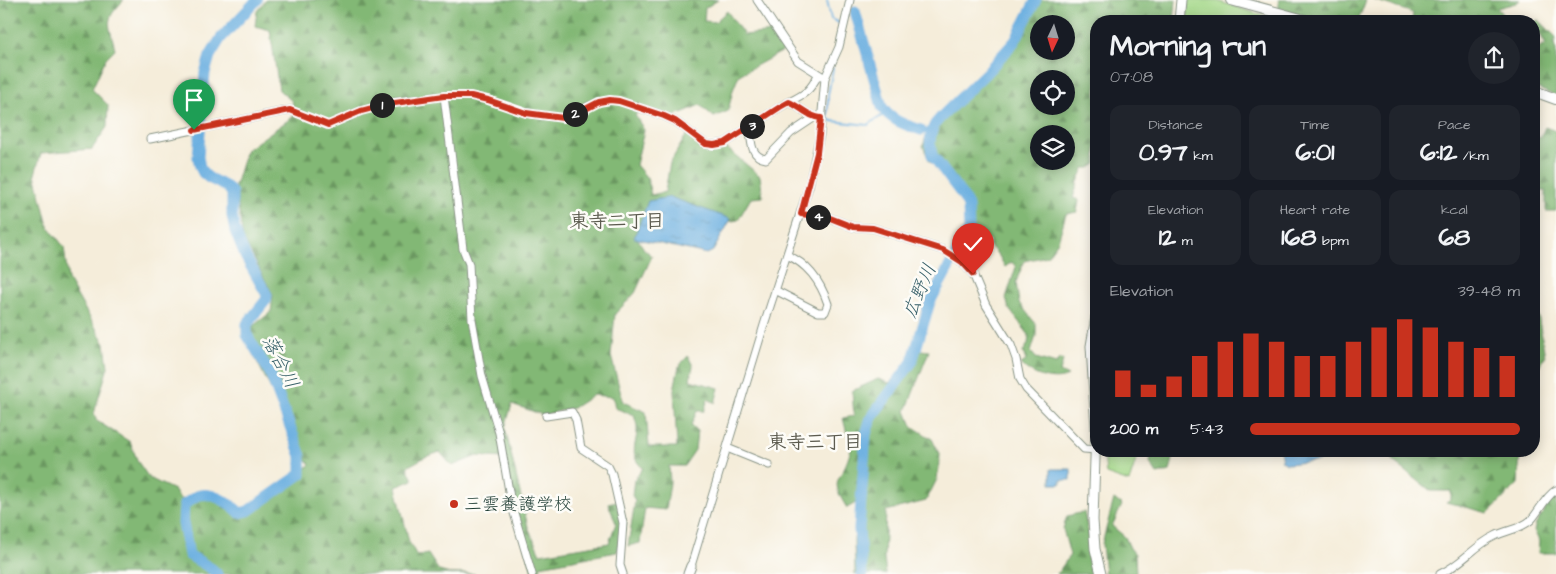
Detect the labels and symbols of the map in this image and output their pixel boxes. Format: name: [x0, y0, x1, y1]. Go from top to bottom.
north arrow: [1030, 15, 1075, 60]
pin: [173, 79, 215, 130]
pin: 1: [370, 92, 394, 118]
pin: 2: [562, 102, 588, 126]
pin: 3: [740, 114, 764, 138]
pin: 4: [806, 204, 830, 230]
district label: 東寺二丁目: [569, 208, 665, 235]
pin: [952, 223, 994, 274]
water label: 広野川: [896, 259, 944, 323]
water label: 落合川: [255, 330, 305, 394]
district label: 東寺三丁目: [767, 429, 863, 456]
place label: 三雲養護学校: [464, 492, 572, 517]
marker: 三雲養護学校: [448, 498, 460, 510]

